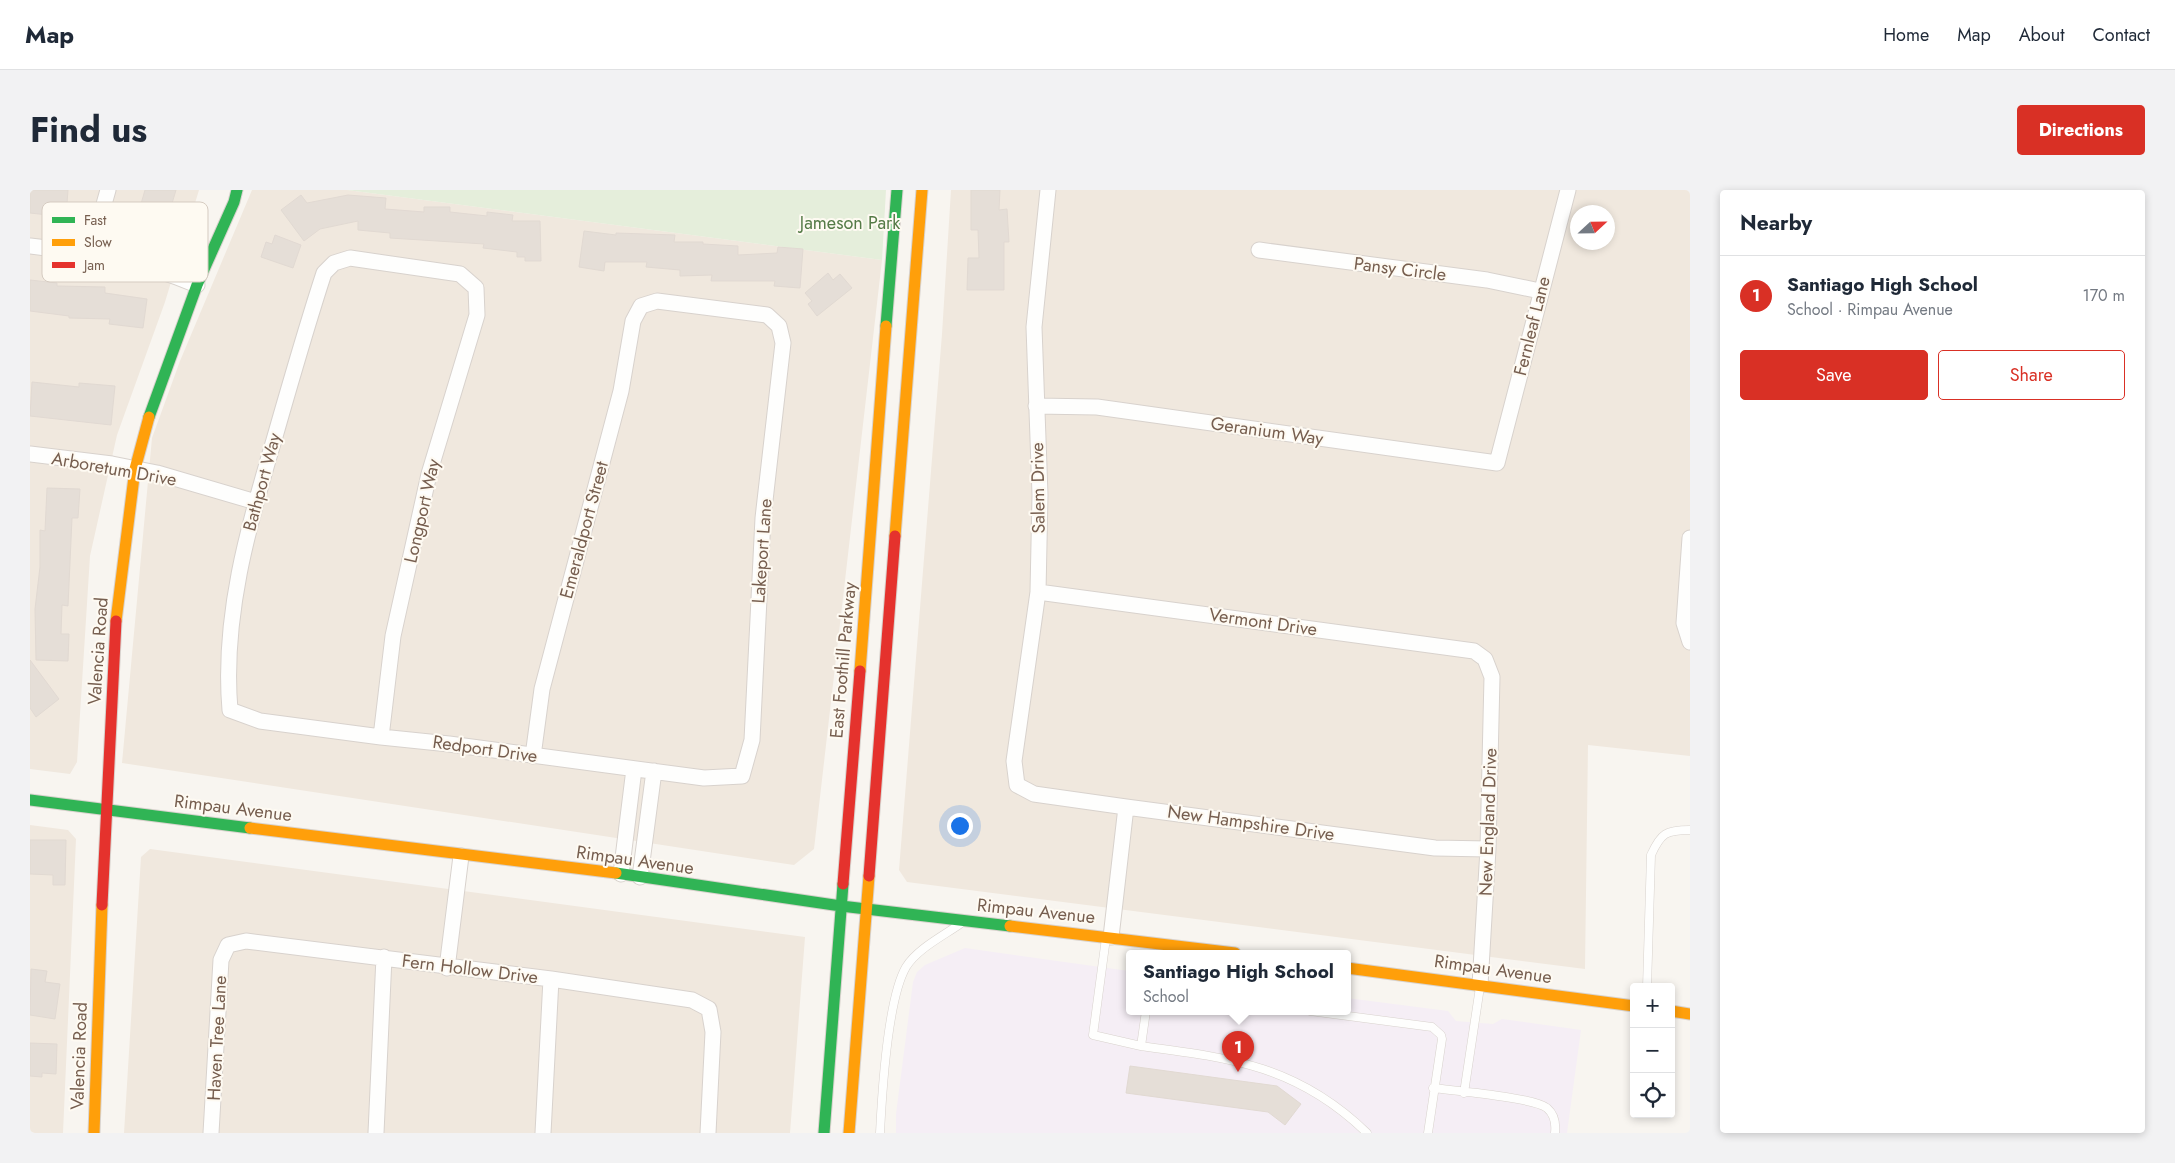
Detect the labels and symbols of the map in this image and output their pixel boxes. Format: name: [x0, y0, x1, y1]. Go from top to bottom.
legend: [42, 202, 208, 282]
north arrow: [1570, 205, 1615, 250]
text: Fast: [84, 210, 107, 230]
park label: Jameson Park: [798, 210, 900, 236]
text: Slow: [84, 232, 112, 252]
street label: Pansy Circle: [1352, 250, 1448, 288]
text: Jam: [82, 255, 105, 275]
street label: Fernleaf Lane: [1507, 274, 1557, 378]
street label: Geranium Way: [1209, 410, 1325, 452]
street label: Bathport Way: [236, 430, 288, 534]
street label: Salem Drive: [1024, 442, 1052, 534]
street label: Arboretum Drive: [49, 445, 179, 493]
street label: Longport Way: [397, 456, 447, 566]
street label: Emeraldport Street: [553, 458, 615, 602]
street label: Lakeport Lane: [745, 498, 779, 604]
street label: East Foothill Parkway: [823, 581, 863, 739]
street label: Valencia Road: [81, 596, 115, 706]
street label: Vermont Drive: [1207, 602, 1319, 642]
street label: Redport Drive: [431, 729, 539, 769]
street label: New England Drive: [1472, 748, 1504, 896]
street label: Rimpau Avenue: [173, 788, 293, 828]
street label: New Hampshire Drive: [1166, 798, 1336, 848]
your location: [947, 813, 973, 839]
street label: Rimpau Avenue: [574, 839, 696, 881]
street label: Rimpau Avenue: [976, 892, 1096, 930]
street label: Fern Hollow Drive: [400, 948, 540, 990]
street label: Rimpau Avenue: [1432, 948, 1554, 990]
street label: Haven Tree Lane: [201, 975, 233, 1101]
street label: Valencia Road: [64, 1002, 94, 1110]
pin: 1: [1222, 1031, 1254, 1072]

